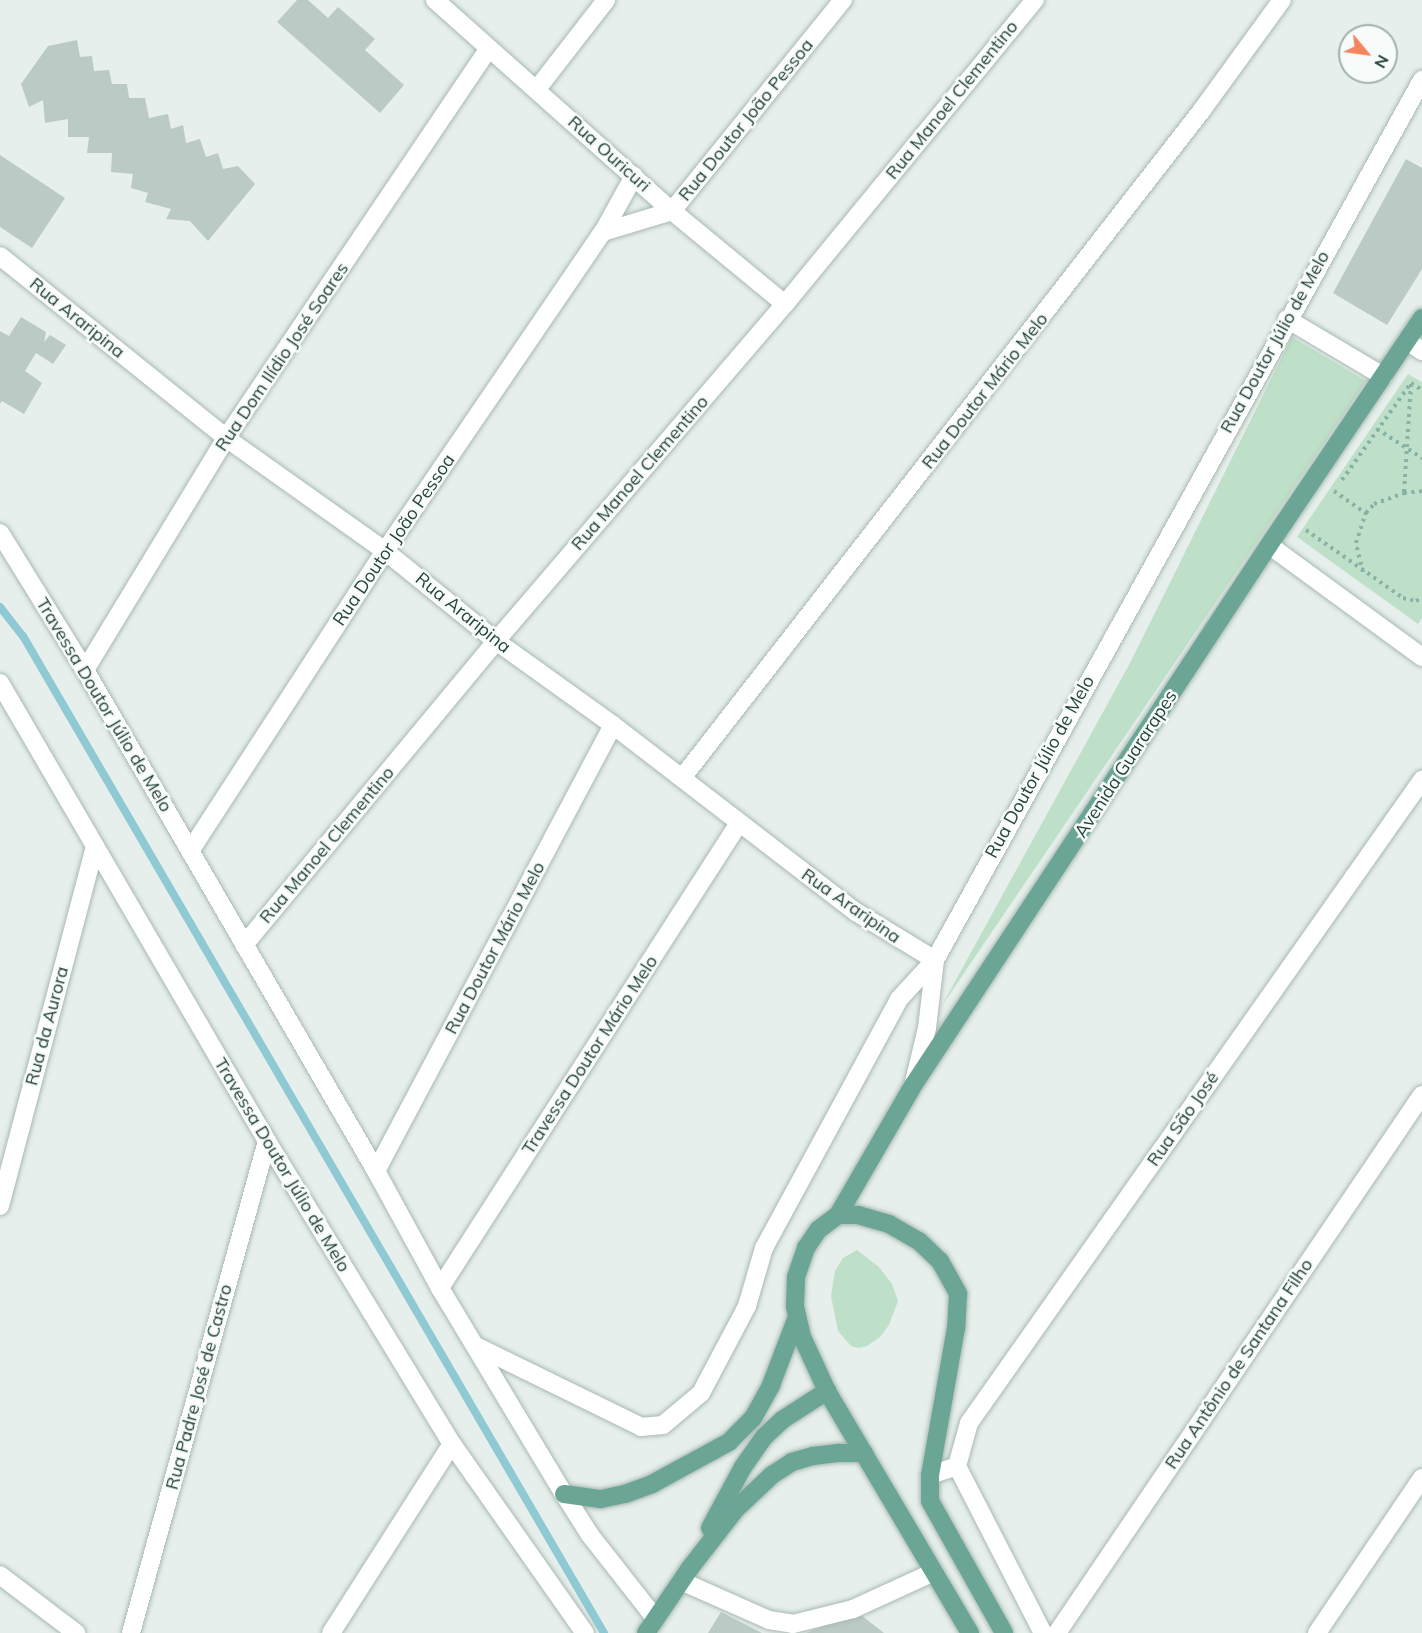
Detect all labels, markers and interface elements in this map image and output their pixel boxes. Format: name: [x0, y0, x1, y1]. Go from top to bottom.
street label: Rua Manoel Clementino: [881, 16, 1023, 184]
north arrow: [1338, 24, 1398, 84]
street label: Rua Doutor João Pessoa: [674, 35, 818, 205]
text: N: [1370, 52, 1394, 72]
street label: Rua Ouricuri: [563, 111, 655, 197]
street label: Rua Doutor Júlio de Melo: [1216, 247, 1334, 437]
street label: Rua Dom Ilídio José Soares: [211, 259, 353, 455]
street label: Rua Araripina: [25, 273, 129, 363]
street label: Rua Doutor Mário Melo: [917, 309, 1053, 473]
street label: Rua Manoel Clementino: [567, 391, 713, 555]
street label: Rua Doutor João Pessoa: [329, 450, 459, 630]
street label: Rua Araripina: [411, 568, 515, 658]
street label: Travessa Doutor Júlio de Melo: [31, 594, 177, 816]
street label: Rua Doutor Júlio de Melo: [981, 672, 1099, 862]
street label: Avenida Guararapes: [1070, 686, 1182, 842]
street label: Rua Manoel Clementino: [255, 762, 399, 928]
street label: Rua Doutor Mário Melo: [440, 858, 550, 1038]
street label: Rua Araripina: [797, 864, 905, 948]
street label: Travessa Doutor Mário Melo: [518, 951, 662, 1159]
street label: Rua da Aurora: [21, 964, 73, 1088]
street label: Travessa Doutor Júlio de Melo: [209, 1054, 355, 1276]
street label: Rua São José: [1143, 1068, 1223, 1170]
street label: Rua Antônio de Santana Filho: [1160, 1255, 1318, 1473]
street label: Rua Padre José de Castro: [161, 1282, 237, 1492]

